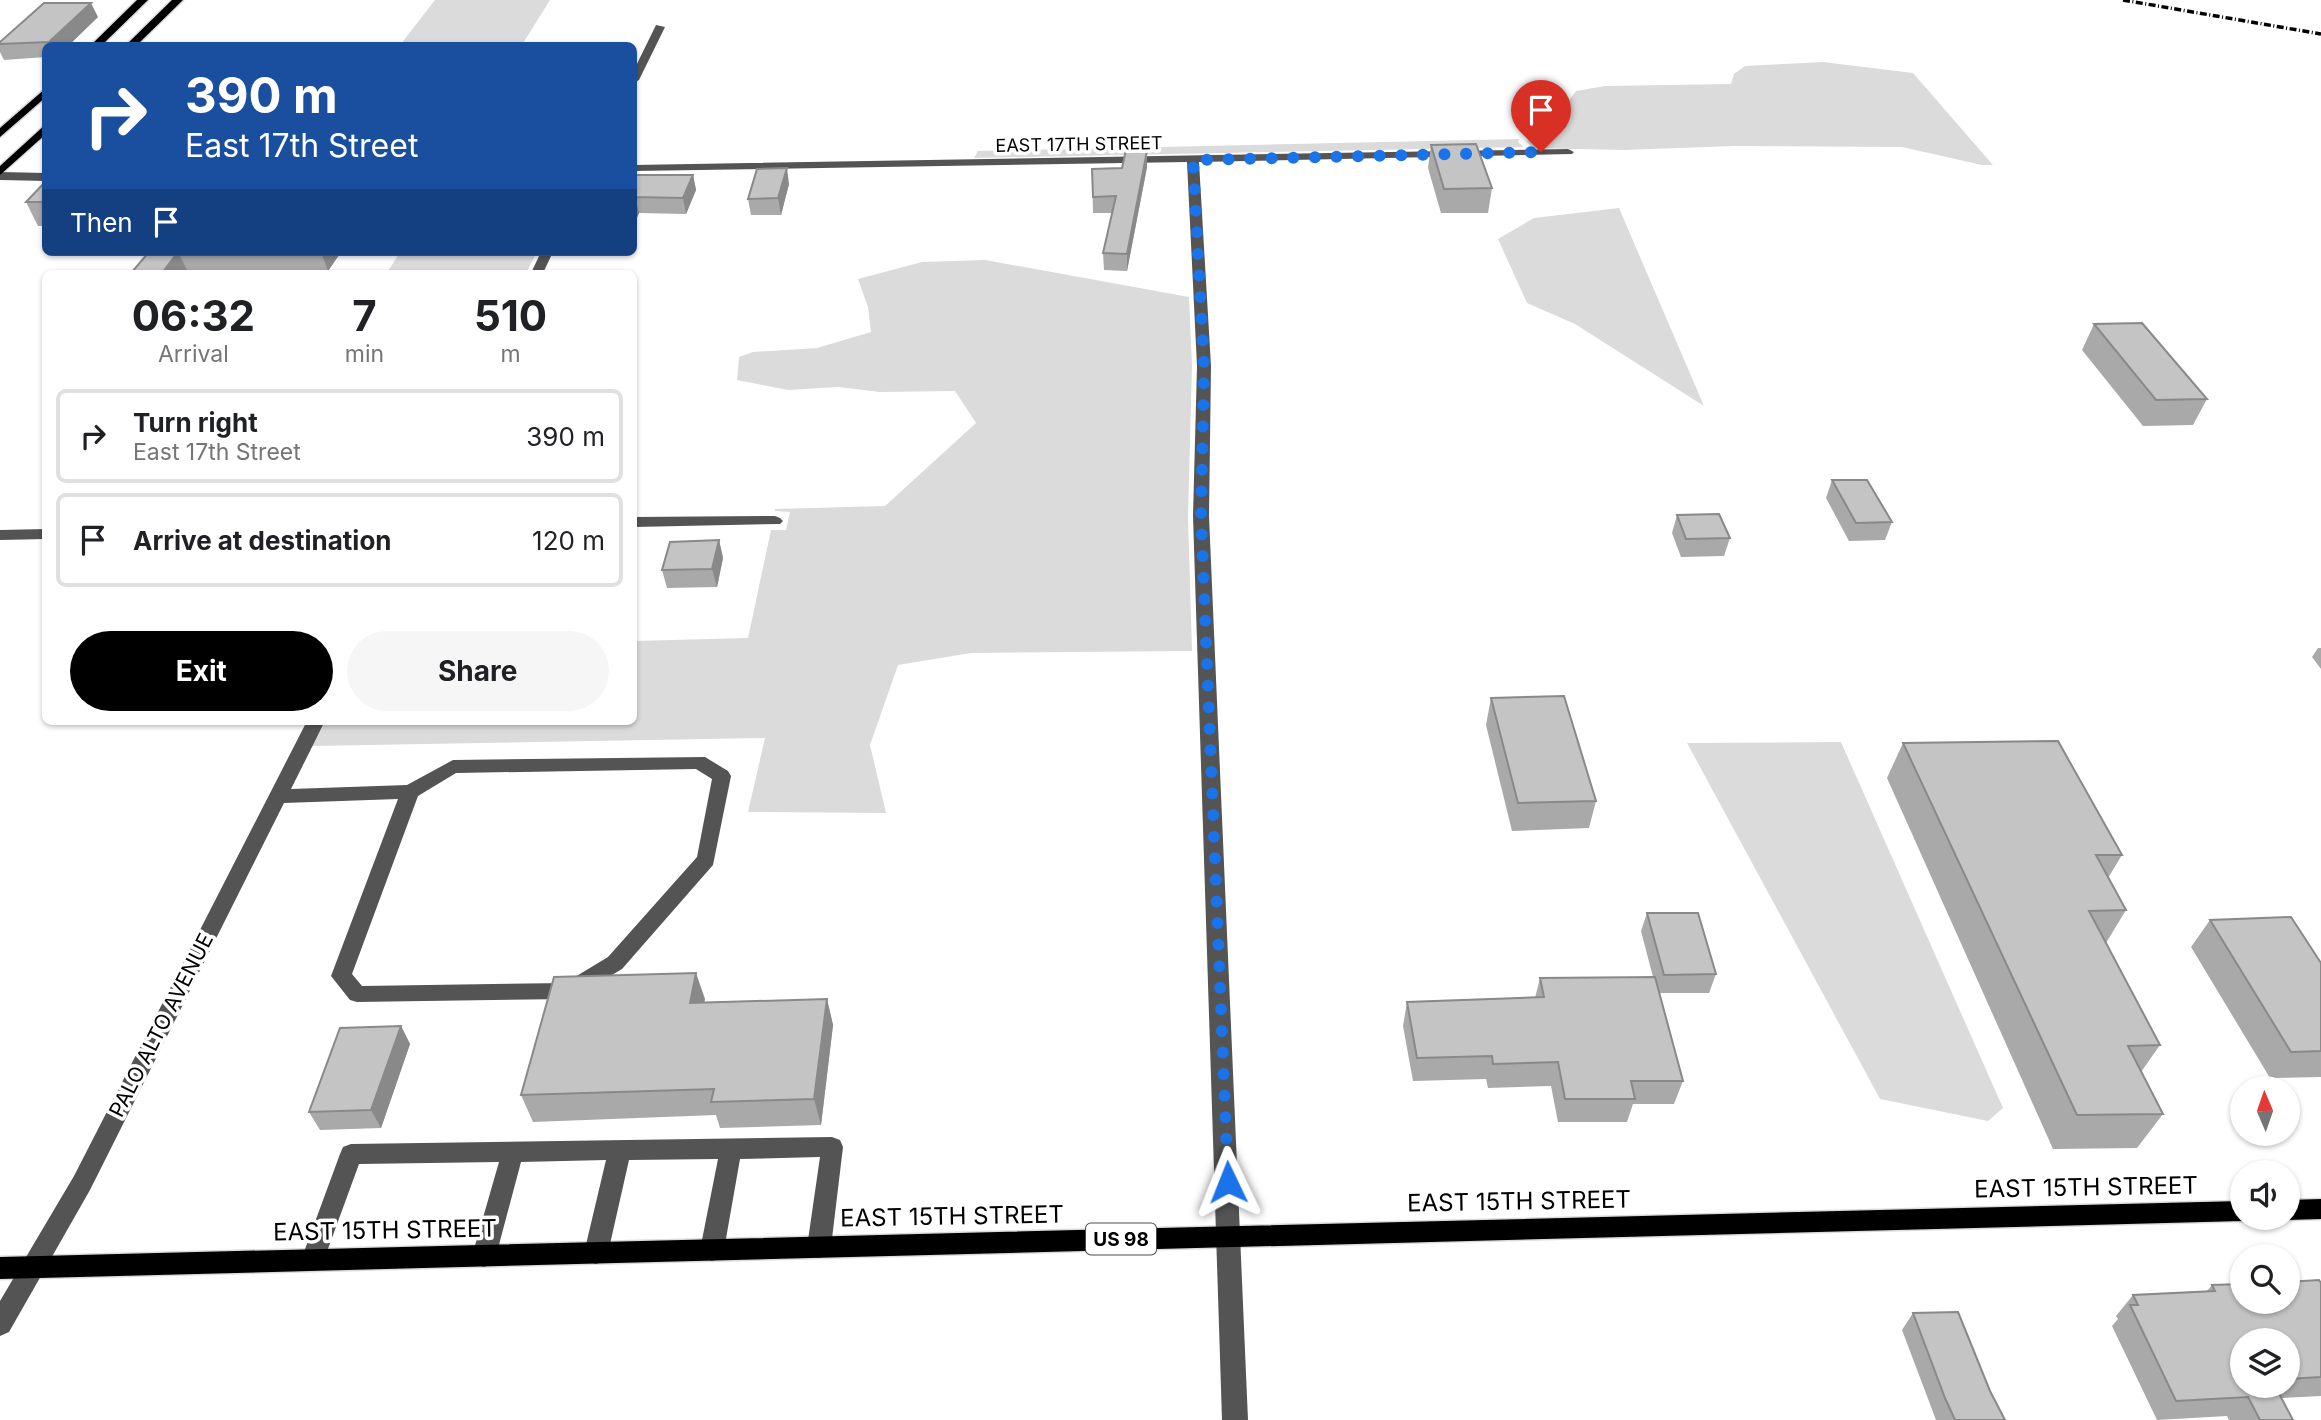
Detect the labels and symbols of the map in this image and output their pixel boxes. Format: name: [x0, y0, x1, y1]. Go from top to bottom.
pin: [1511, 80, 1571, 152]
street label: EAST 17TH STREET: [995, 132, 1163, 156]
street label: PALO ALTO AVENUE: [104, 929, 218, 1121]
north arrow: [2230, 1076, 2300, 1146]
position arrow: [1191, 1145, 1265, 1219]
street label: EAST 15TH STREET: [1974, 1171, 2198, 1203]
street label: EAST 15TH STREET: [1407, 1185, 1631, 1217]
street label: EAST 15TH STREET: [840, 1200, 1064, 1232]
street label: EAST 15TH STREET: [273, 1214, 497, 1246]
road number: US 98: [1086, 1224, 1156, 1254]

